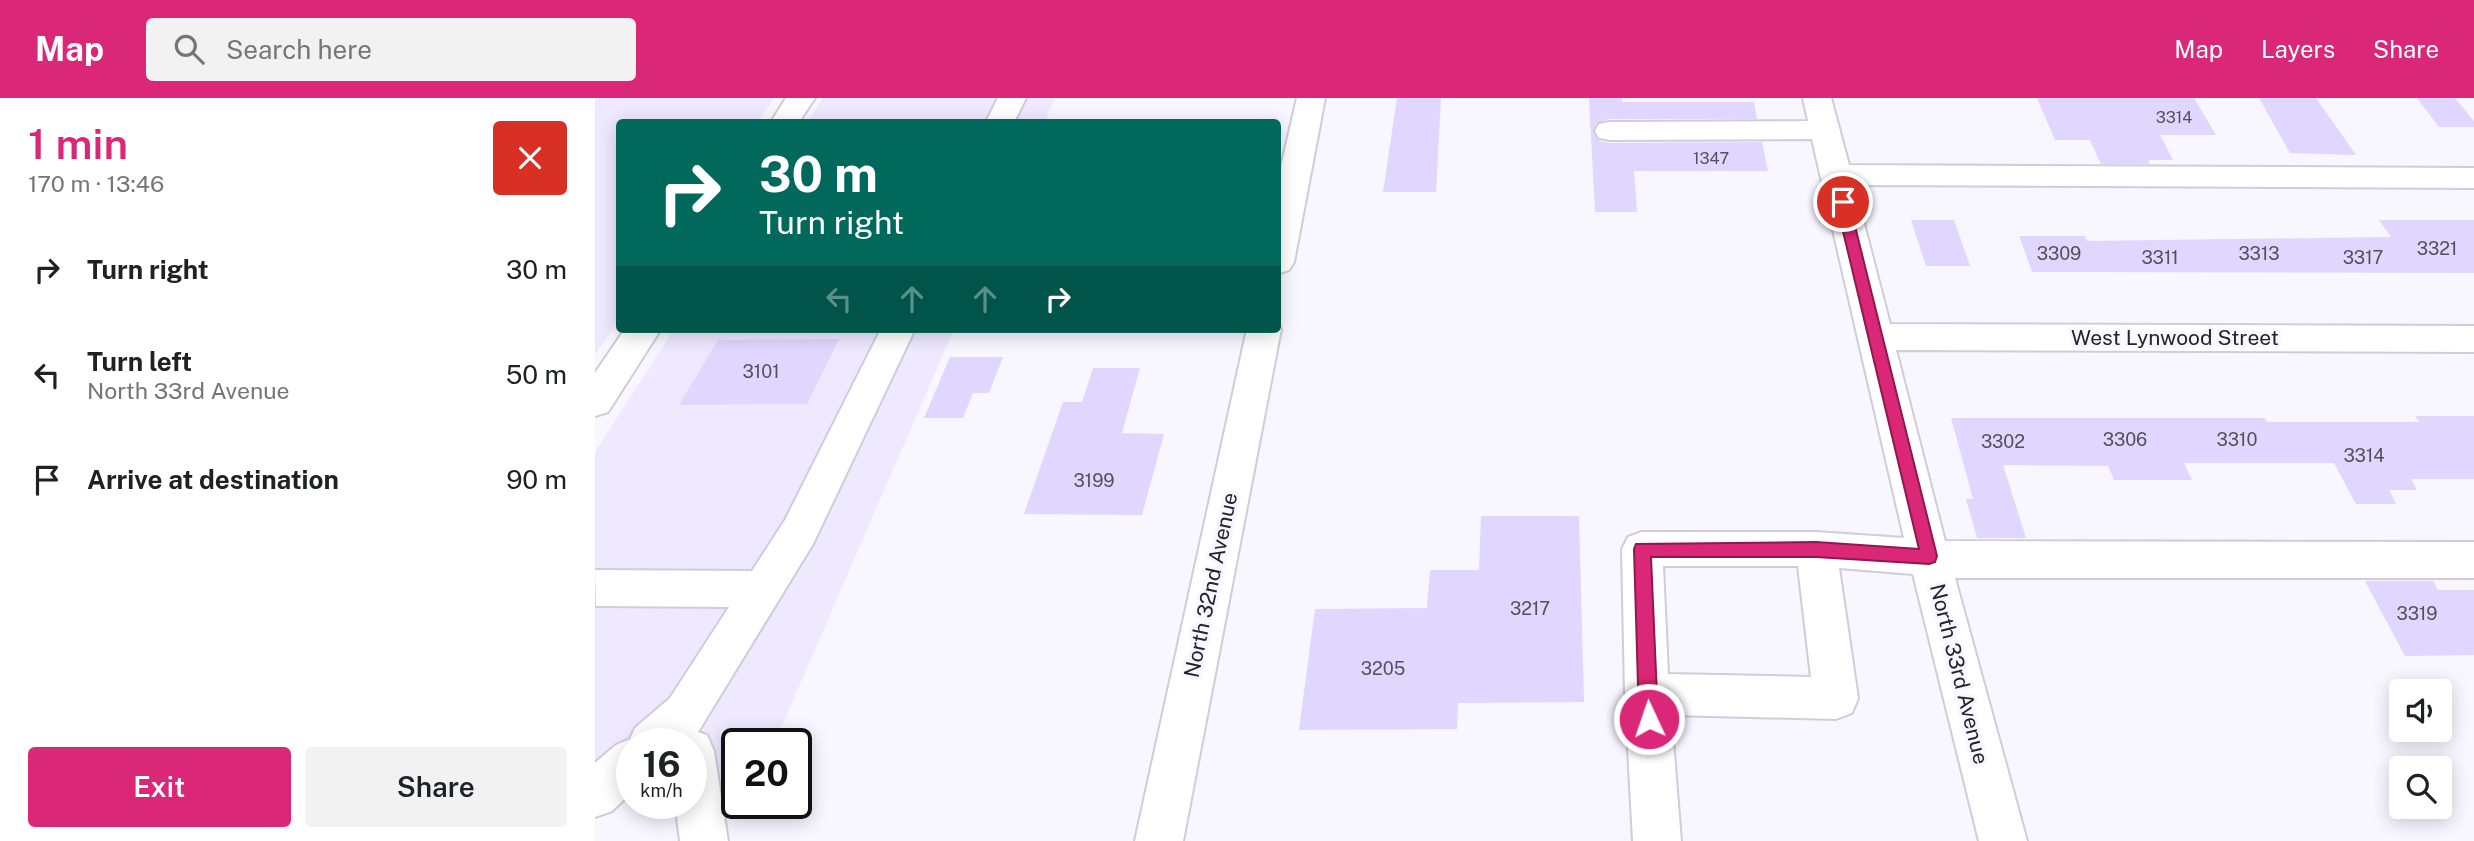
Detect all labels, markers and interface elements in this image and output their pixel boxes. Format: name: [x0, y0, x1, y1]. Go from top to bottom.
search box: [146, 18, 636, 81]
text: Map: [35, 30, 104, 68]
icon: search: [170, 30, 208, 68]
text: Search here: [226, 34, 372, 65]
text: Map: [2174, 35, 2223, 63]
text: Layers: [2261, 35, 2335, 63]
text: Share: [2373, 35, 2439, 63]
house number: 3314: [2156, 108, 2192, 127]
text: 1 min: [28, 119, 128, 168]
button: close: [493, 121, 567, 195]
text: 30 m: [759, 145, 878, 203]
icon: right: [644, 147, 735, 238]
house number: 1347: [1693, 149, 1729, 168]
text: 170 m · 13:46: [28, 170, 164, 197]
pin: [1813, 172, 1873, 232]
icon: arrive: [1824, 183, 1862, 221]
text: Turn right: [759, 204, 904, 241]
house number: 3321: [2417, 238, 2457, 259]
house number: 3309: [2037, 243, 2081, 264]
house number: 3313: [2238, 243, 2280, 264]
house number: 3311: [2141, 247, 2179, 268]
house number: 3317: [2343, 247, 2383, 268]
icon: right: [28, 251, 66, 289]
text: Turn right: [87, 254, 209, 285]
text: 30 m: [506, 254, 567, 285]
icon: left: [820, 280, 858, 318]
icon: ahead: [893, 280, 931, 318]
icon: ahead: [966, 280, 1004, 318]
icon: right: [1039, 280, 1077, 318]
street label: West Lynwood Street: [2071, 325, 2279, 350]
text: Turn left: [87, 346, 192, 377]
icon: left: [28, 356, 66, 394]
text: 50 m: [506, 359, 567, 390]
house number: 3101: [742, 361, 780, 382]
text: North 33rd Avenue: [87, 377, 290, 404]
house number: 3306: [2103, 429, 2147, 450]
house number: 3310: [2217, 429, 2257, 450]
house number: 3302: [1981, 431, 2025, 452]
house number: 3314: [2343, 445, 2385, 466]
icon: arrive: [28, 461, 66, 499]
text: Arrive at destination: [87, 464, 339, 495]
text: 90 m: [506, 464, 567, 495]
house number: 3199: [1073, 470, 1115, 491]
street label: North 32nd Avenue: [1179, 490, 1242, 680]
street label: North 33rd Avenue: [1925, 581, 1994, 767]
house number: 3217: [1510, 598, 1550, 619]
house number: 3319: [2396, 603, 2438, 624]
house number: 3205: [1361, 658, 1405, 679]
map controls: [2389, 679, 2452, 819]
button: sound: [2389, 679, 2452, 742]
position arrow: [1612, 682, 1686, 756]
speed limit sign: 20: [721, 728, 812, 819]
text: 16: [642, 744, 681, 785]
button: Exit: [28, 747, 291, 827]
button: Share: [305, 747, 567, 827]
button: search: [2389, 756, 2452, 819]
text: km/h: [640, 780, 683, 801]

